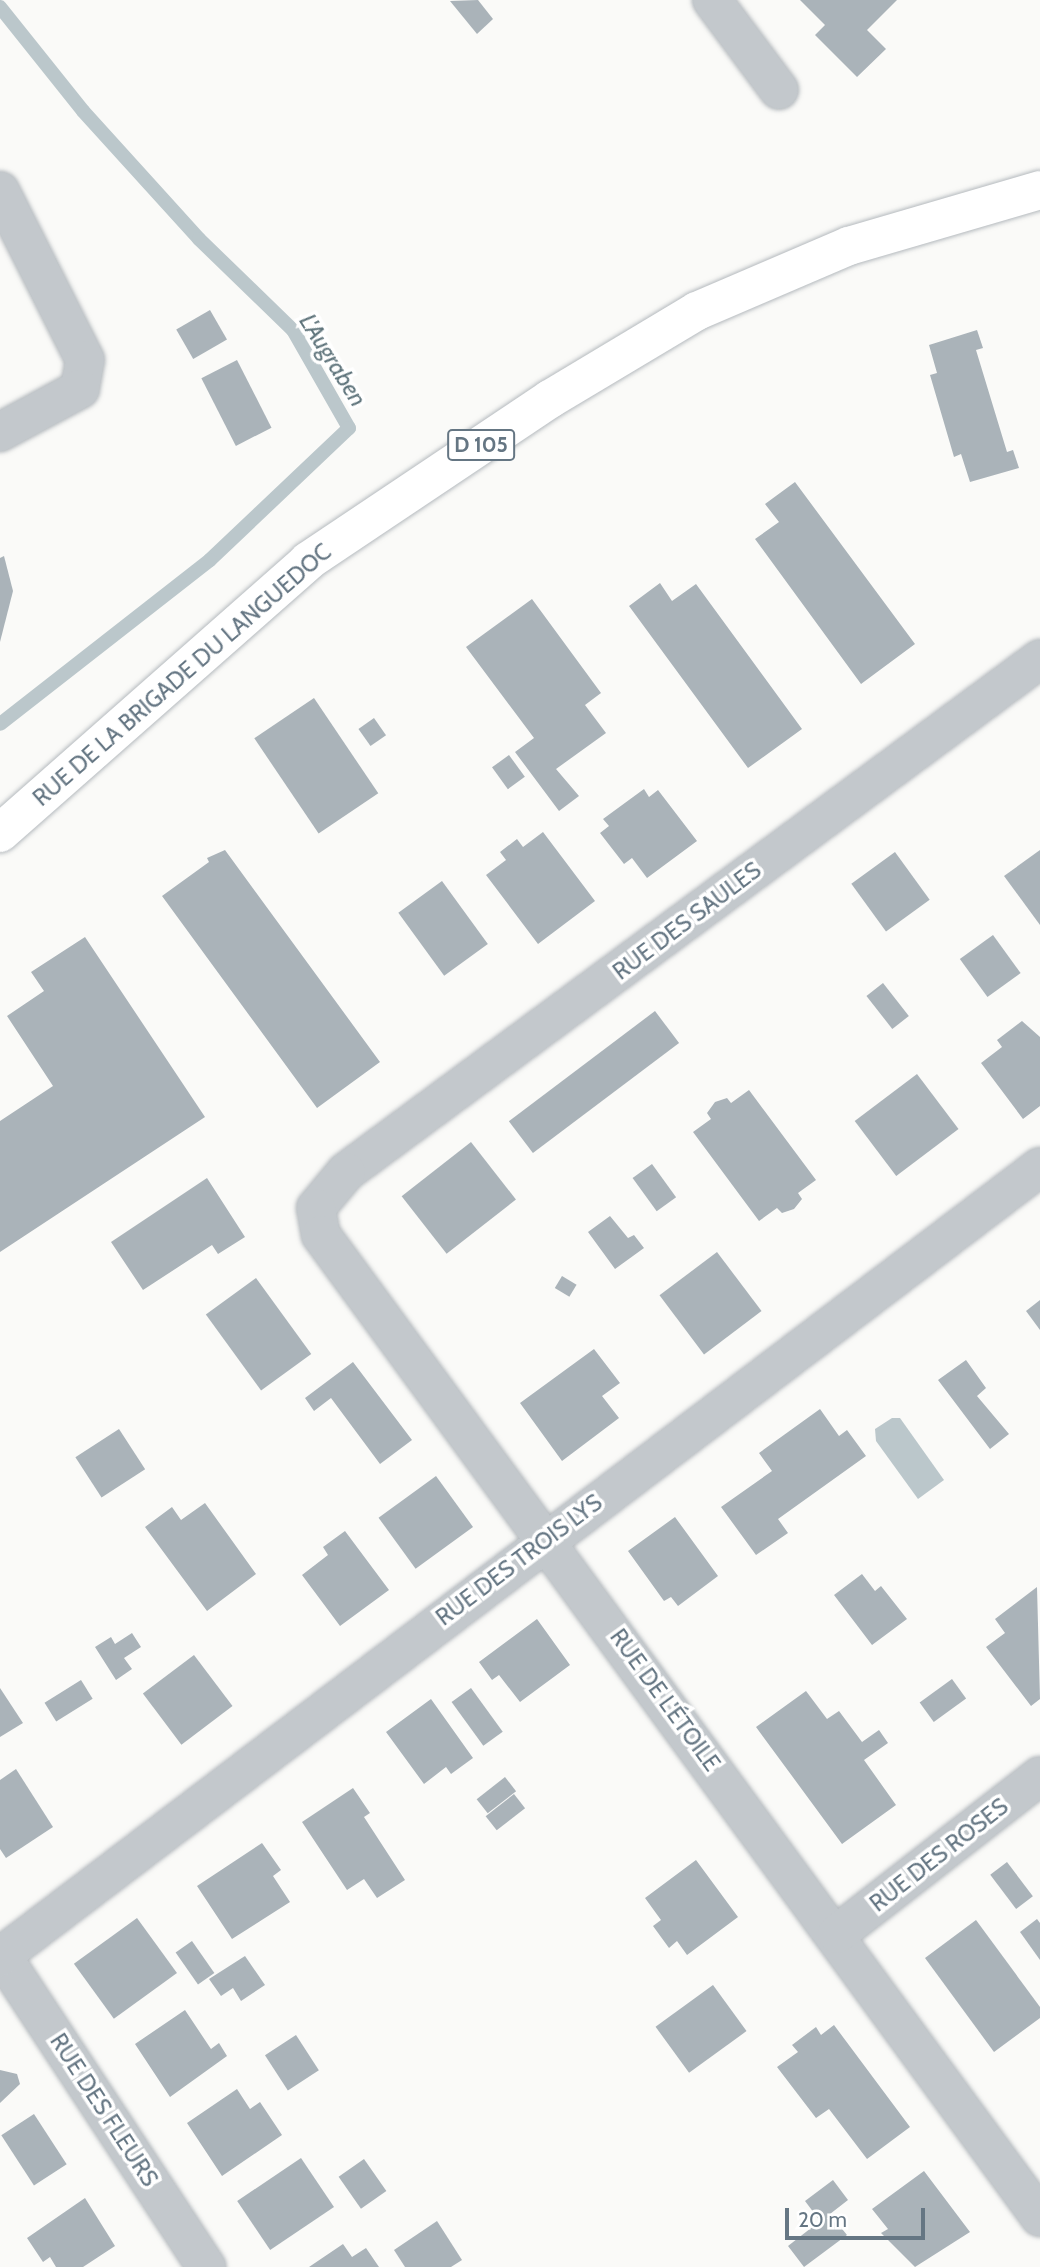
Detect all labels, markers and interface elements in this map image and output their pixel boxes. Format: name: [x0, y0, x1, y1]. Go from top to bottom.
water label: L'Augraben: [293, 308, 373, 412]
road number: D 105: [446, 428, 516, 462]
street label: RUE DE LA BRIGADE DU LANGUEDOC: [27, 538, 337, 812]
street label: RUE DES SAULES: [608, 856, 766, 986]
street label: RUE DES TROIS LYS: [431, 1489, 607, 1631]
street label: RUE DE L'ÉTOILE: [604, 1624, 726, 1776]
street label: RUE DES ROSES: [864, 1793, 1014, 1917]
street label: RUE DES FLEURS: [44, 2028, 164, 2192]
scale bar: [788, 2194, 928, 2238]
text: 20 m: [798, 2207, 847, 2232]

